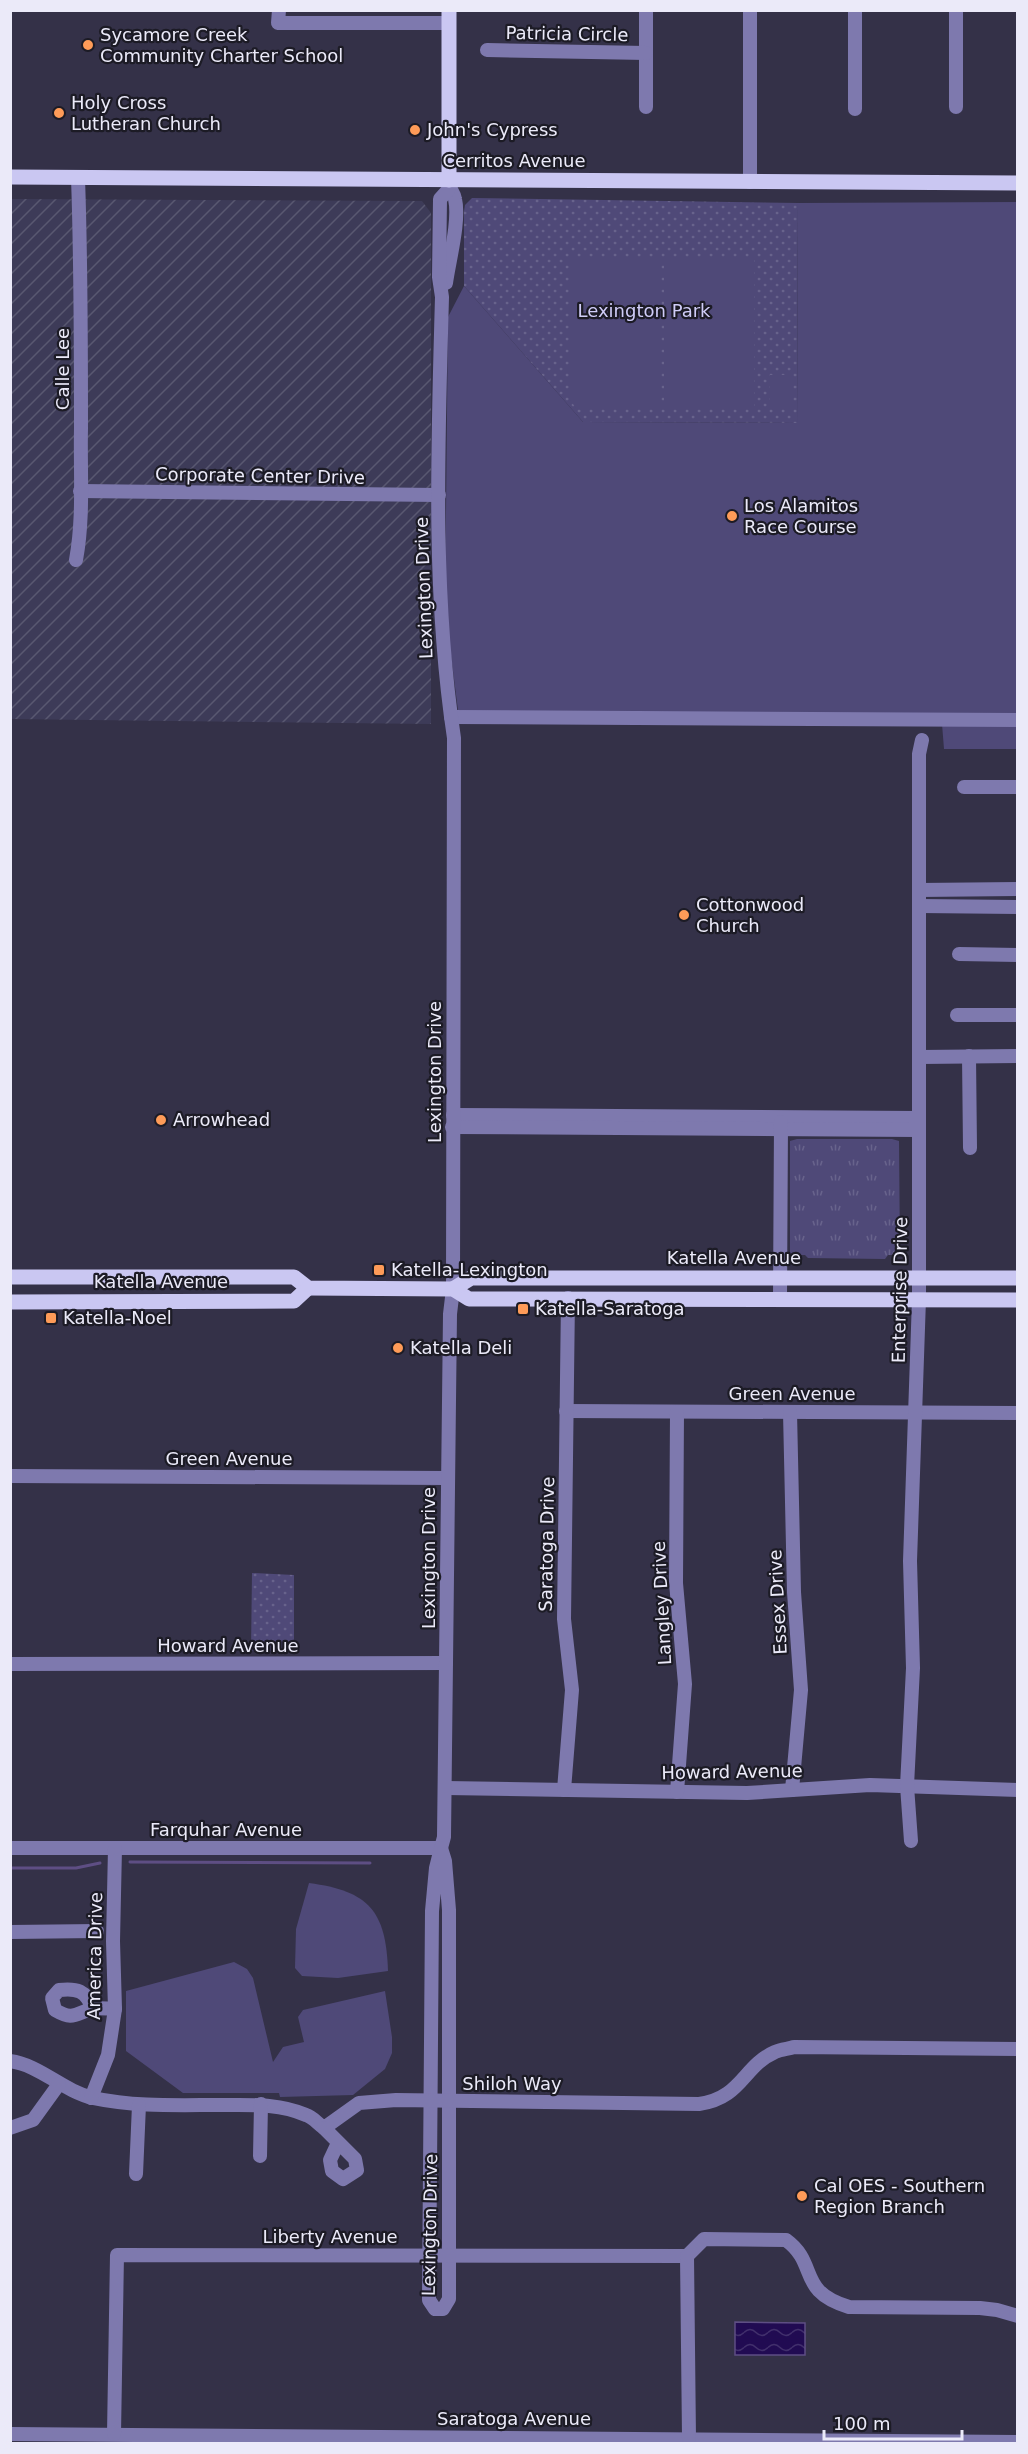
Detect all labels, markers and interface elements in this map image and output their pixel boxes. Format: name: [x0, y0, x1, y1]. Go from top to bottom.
street label: Patricia Circle: [505, 22, 629, 45]
place label: Sycamore Creek Community Charter School: [100, 24, 343, 66]
marker: Sycamore Creek Community Charter School: [81, 38, 95, 52]
place label: Holy Cross Lutheran Church: [71, 92, 221, 134]
marker: Holy Cross Lutheran Church: [52, 106, 66, 120]
place label: John's Cypress: [426, 119, 558, 140]
marker: John's Cypress: [408, 123, 422, 137]
street label: Cerritos Avenue: [442, 150, 586, 171]
park label: Lexington Park: [577, 300, 711, 321]
street label: Calle Lee: [52, 328, 73, 410]
street label: Corporate Center Drive: [155, 463, 365, 488]
place label: Los Alamitos Race Course: [744, 495, 858, 537]
marker: Los Alamitos Race Course: [725, 509, 739, 523]
street label: Lexington Drive: [411, 517, 436, 659]
place label: Cottonwood Church: [696, 894, 804, 936]
marker: Cottonwood Church: [677, 908, 691, 922]
street label: Lexington Drive: [424, 1001, 445, 1143]
place label: Arrowhead: [173, 1109, 270, 1130]
marker: Arrowhead: [154, 1113, 168, 1127]
street label: Enterprise Drive: [888, 1217, 911, 1363]
street label: Katella Avenue: [667, 1247, 801, 1268]
place label: Katella-Lexington: [391, 1259, 548, 1280]
marker: Katella-Lexington: [372, 1263, 386, 1277]
street label: Katella Avenue: [94, 1271, 228, 1292]
place label: Katella-Saratoga: [535, 1298, 685, 1319]
marker: Katella-Saratoga: [516, 1302, 530, 1316]
place label: Katella-Noel: [63, 1307, 172, 1328]
marker: Katella-Noel: [44, 1311, 58, 1325]
place label: Katella Deli: [410, 1337, 512, 1358]
marker: Katella Deli: [391, 1341, 405, 1355]
street label: Green Avenue: [728, 1383, 856, 1404]
street label: Green Avenue: [165, 1448, 293, 1469]
street label: Saratoga Drive: [535, 1476, 558, 1612]
street label: Lexington Drive: [418, 1487, 439, 1629]
street label: Langley Drive: [648, 1540, 675, 1666]
street label: Essex Drive: [764, 1549, 791, 1655]
street label: Howard Avenue: [157, 1635, 299, 1656]
street label: Howard Avenue: [661, 1760, 803, 1783]
street label: Farquhar Avenue: [150, 1819, 302, 1840]
street label: America Drive: [83, 1892, 106, 2020]
street label: Shiloh Way: [462, 2073, 562, 2094]
street label: Lexington Drive: [418, 2154, 441, 2296]
place label: Cal OES - Southern Region Branch: [814, 2175, 985, 2217]
marker: Cal OES - Southern Region Branch: [795, 2189, 809, 2203]
street label: Liberty Avenue: [262, 2226, 398, 2247]
scale bar: [824, 2403, 962, 2441]
street label: Saratoga Avenue: [437, 2408, 591, 2429]
text: 100 m: [833, 2413, 891, 2434]

